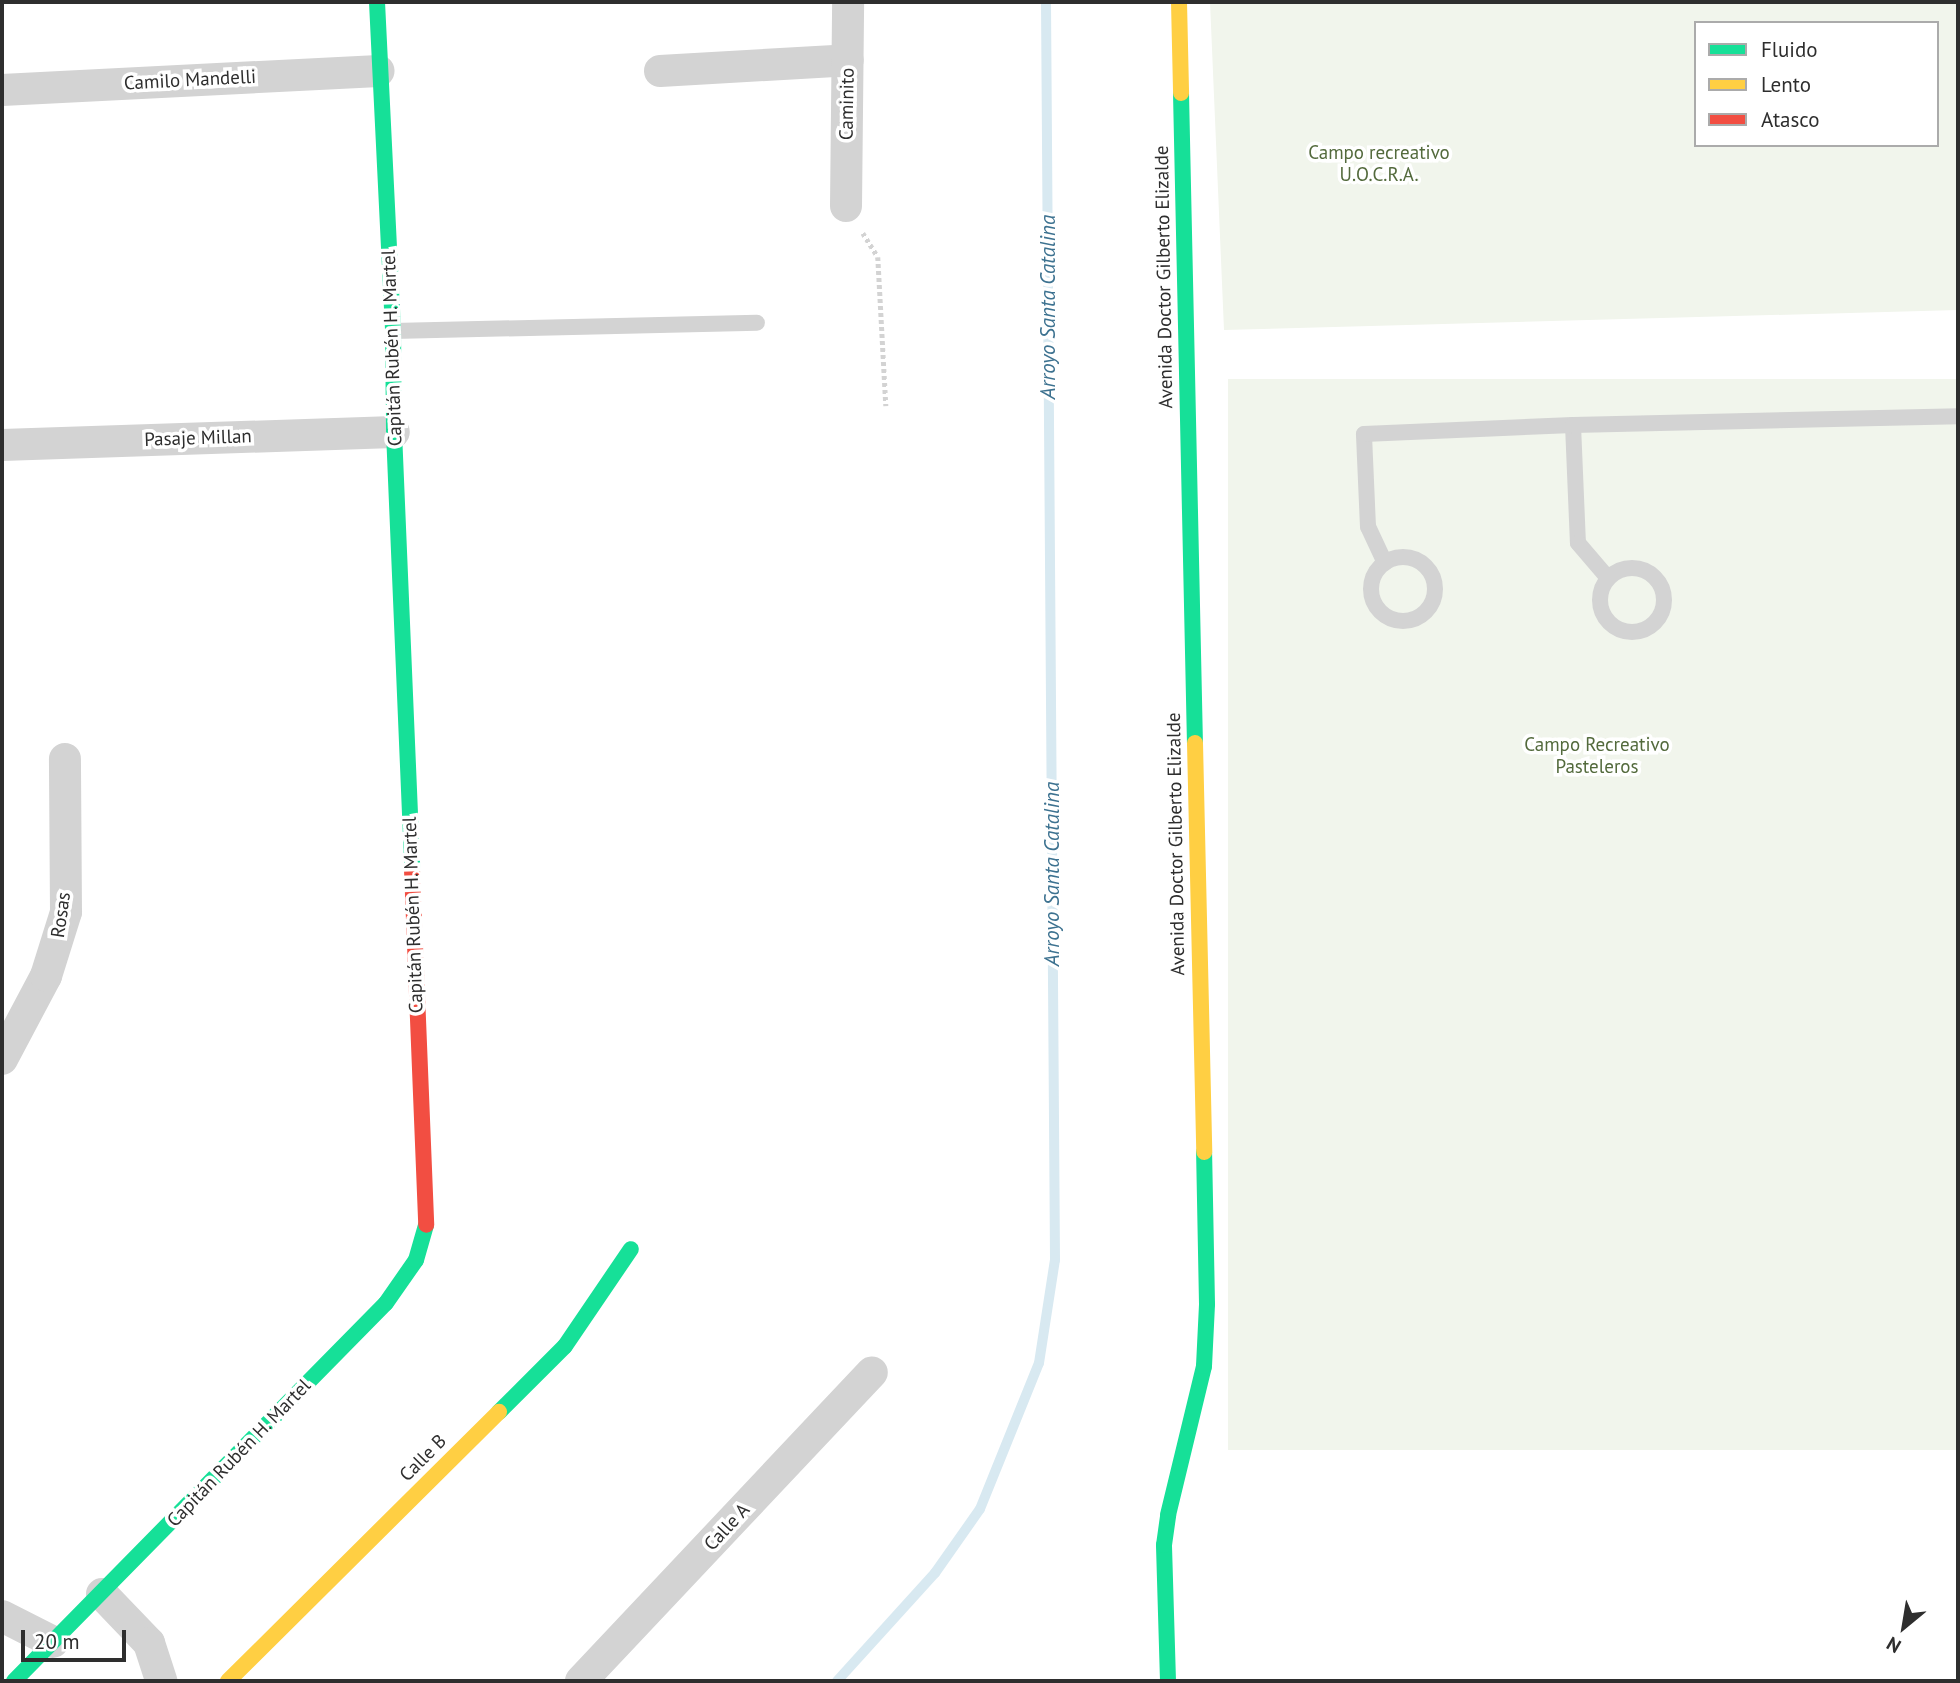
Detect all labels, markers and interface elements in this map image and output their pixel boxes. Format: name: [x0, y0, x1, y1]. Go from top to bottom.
legend: [1694, 21, 1939, 147]
text: Fluido: [1761, 36, 1818, 63]
street label: Camilo Mandelli: [123, 65, 257, 95]
street label: Caminito: [835, 68, 859, 140]
text: Lento: [1761, 71, 1811, 98]
text: Atasco: [1761, 106, 1820, 133]
park label: Campo recreativo U.O.C.R.A.: [1308, 142, 1450, 186]
street label: Avenida Doctor Gilberto Elizalde: [1150, 145, 1178, 409]
water label: Arroyo Santa Catalina: [1035, 215, 1061, 399]
street label: Capitán Rubén H. Martel: [377, 249, 407, 447]
street label: Pasaje Millan: [144, 425, 252, 451]
street label: Avenida Doctor Gilberto Elizalde: [1162, 712, 1190, 976]
park label: Campo Recreativo Pasteleros: [1524, 734, 1670, 778]
water label: Arroyo Santa Catalina: [1039, 782, 1065, 966]
street label: Capitán Rubén H. Martel: [398, 816, 428, 1014]
street label: Rosas: [47, 891, 75, 939]
street label: Capitán Rubén H. Martel: [162, 1374, 316, 1532]
street label: Calle B: [395, 1430, 451, 1486]
street label: Calle A: [699, 1498, 755, 1556]
north arrow: [1869, 1592, 1939, 1662]
scale bar: [24, 1616, 130, 1660]
text: 20 m: [34, 1628, 80, 1655]
text: N: [1882, 1632, 1905, 1659]

